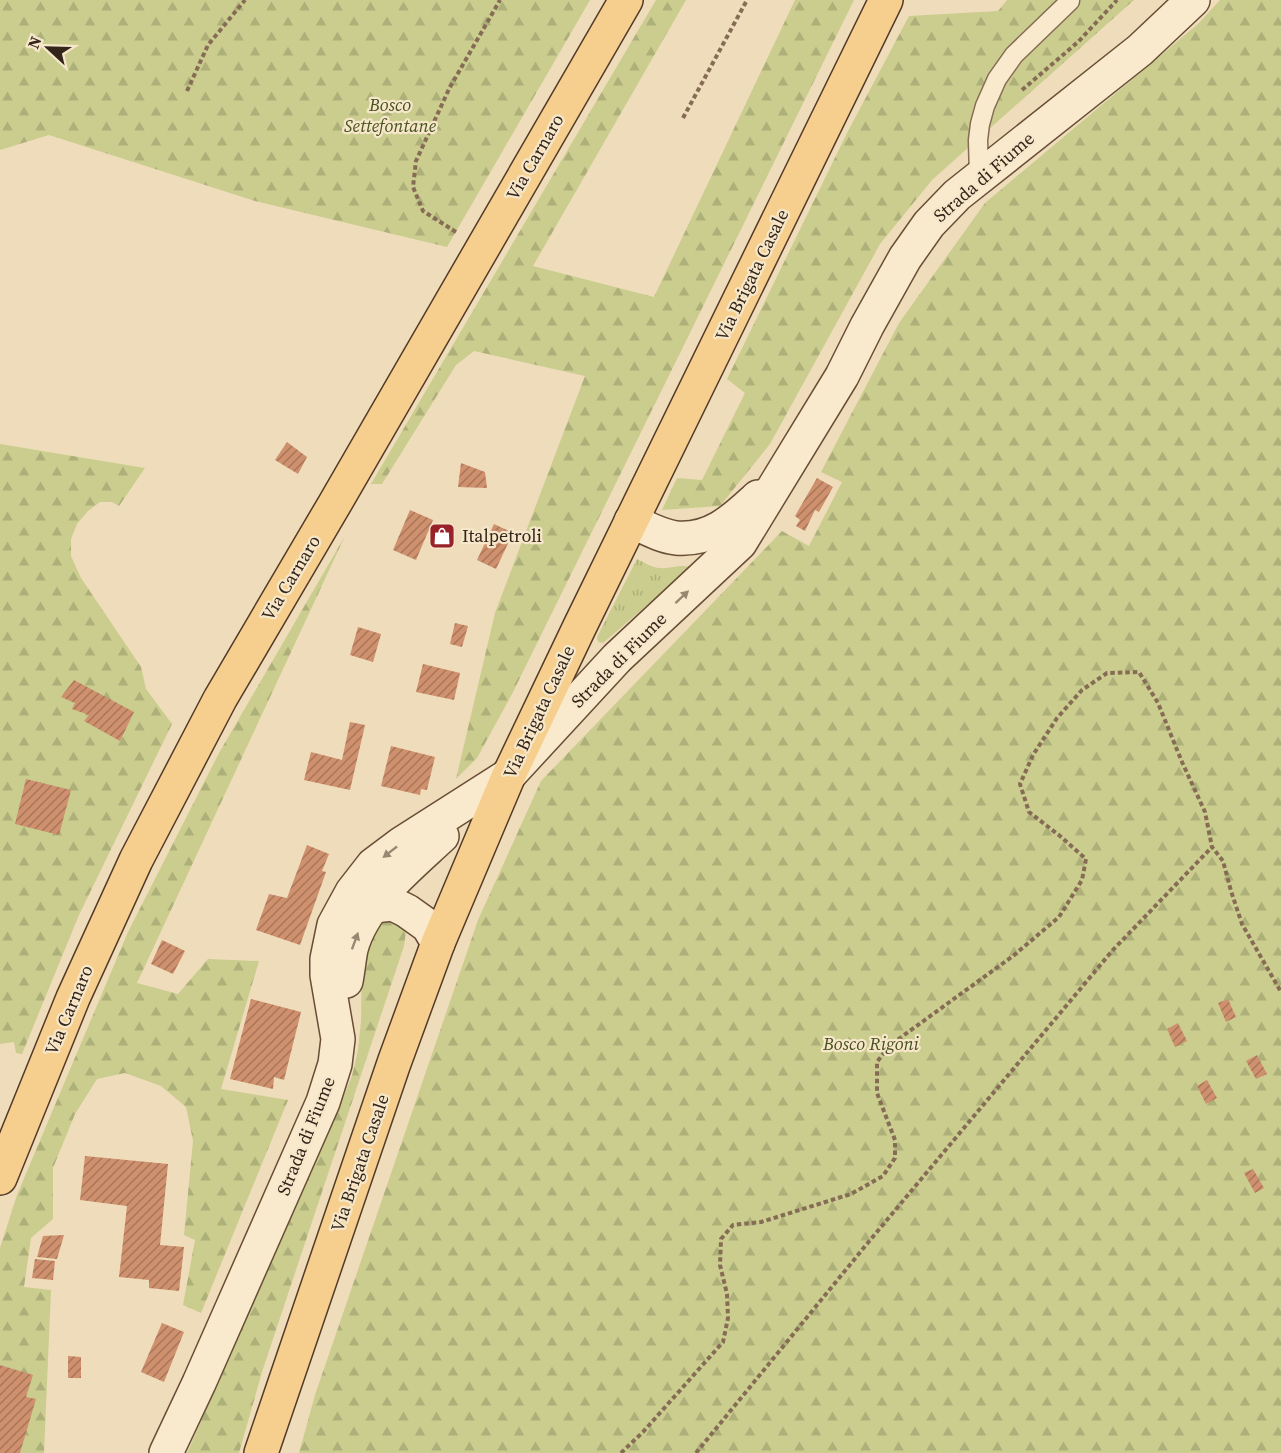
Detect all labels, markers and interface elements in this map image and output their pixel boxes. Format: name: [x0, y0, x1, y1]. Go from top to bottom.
north arrow: [18, 18, 78, 78]
text: N: [22, 33, 47, 52]
park label: Bosco Settefontane: [344, 92, 437, 138]
street label: Via Carnaro: [500, 109, 569, 204]
street label: Strada di Fiume: [928, 126, 1039, 227]
street label: Via Brigata Casale: [709, 205, 794, 345]
shop icon: Italpetroli: [427, 521, 457, 551]
place label: Italpetroli: [462, 523, 542, 548]
street label: Via Carnaro: [255, 530, 326, 625]
one-way arrow: [674, 591, 688, 605]
street label: Strada di Fiume: [565, 606, 672, 713]
street label: Via Brigata Casale: [497, 641, 580, 782]
one-way arrow: [382, 846, 398, 859]
one-way arrow: [350, 931, 360, 949]
street label: Via Carnaro: [38, 961, 99, 1059]
park label: Bosco Rigoni: [822, 1031, 920, 1056]
street label: Strada di Fiume: [270, 1073, 341, 1199]
street label: Via Brigata Casale: [324, 1091, 395, 1235]

